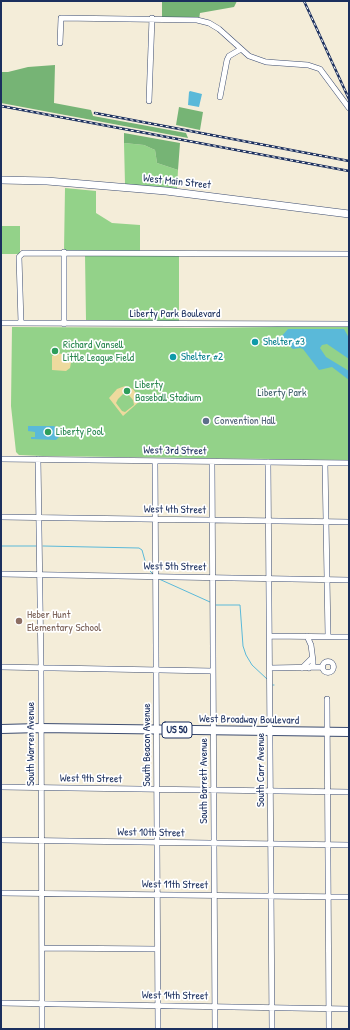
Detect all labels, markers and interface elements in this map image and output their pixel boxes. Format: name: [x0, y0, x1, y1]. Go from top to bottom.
street label: West Main Street: [142, 172, 212, 192]
street label: Liberty Park Boulevard: [130, 307, 220, 321]
place label: Shelter #3: [263, 335, 305, 349]
marker: Shelter #3: [250, 337, 260, 347]
place label: Richard Vansell Little League Field: [63, 338, 134, 364]
marker: Richard Vansell Little League Field: [50, 346, 60, 356]
place label: Shelter #2: [181, 350, 223, 364]
marker: Shelter #2: [168, 352, 178, 362]
place label: Liberty Baseball Stadium: [135, 378, 201, 404]
marker: Liberty Baseball Stadium: [122, 386, 132, 396]
park label: Liberty Park: [257, 386, 307, 400]
place label: Convention Hall: [214, 414, 276, 428]
marker: Convention Hall: [201, 416, 211, 426]
place label: Liberty Pool: [56, 425, 104, 439]
marker: Liberty Pool: [43, 427, 53, 437]
street label: West 3rd Street: [143, 444, 207, 458]
street label: West 4th Street: [144, 503, 206, 517]
street label: West 5th Street: [143, 560, 207, 574]
place label: Heber Hunt Elementary School: [27, 608, 101, 634]
marker: Heber Hunt Elementary School: [14, 616, 24, 626]
street label: South Warren Avenue: [24, 702, 38, 786]
street label: South Beacon Avenue: [140, 703, 154, 787]
street label: West Broadway Boulevard: [199, 713, 299, 727]
road number: US 50: [162, 722, 192, 738]
street label: South Carr Avenue: [254, 733, 268, 807]
street label: South Barrett Avenue: [197, 738, 211, 824]
street label: West 9th Street: [60, 772, 122, 786]
street label: West 10th Street: [117, 826, 185, 840]
street label: West 11th Street: [142, 878, 208, 892]
street label: West 14th Street: [142, 989, 208, 1003]

